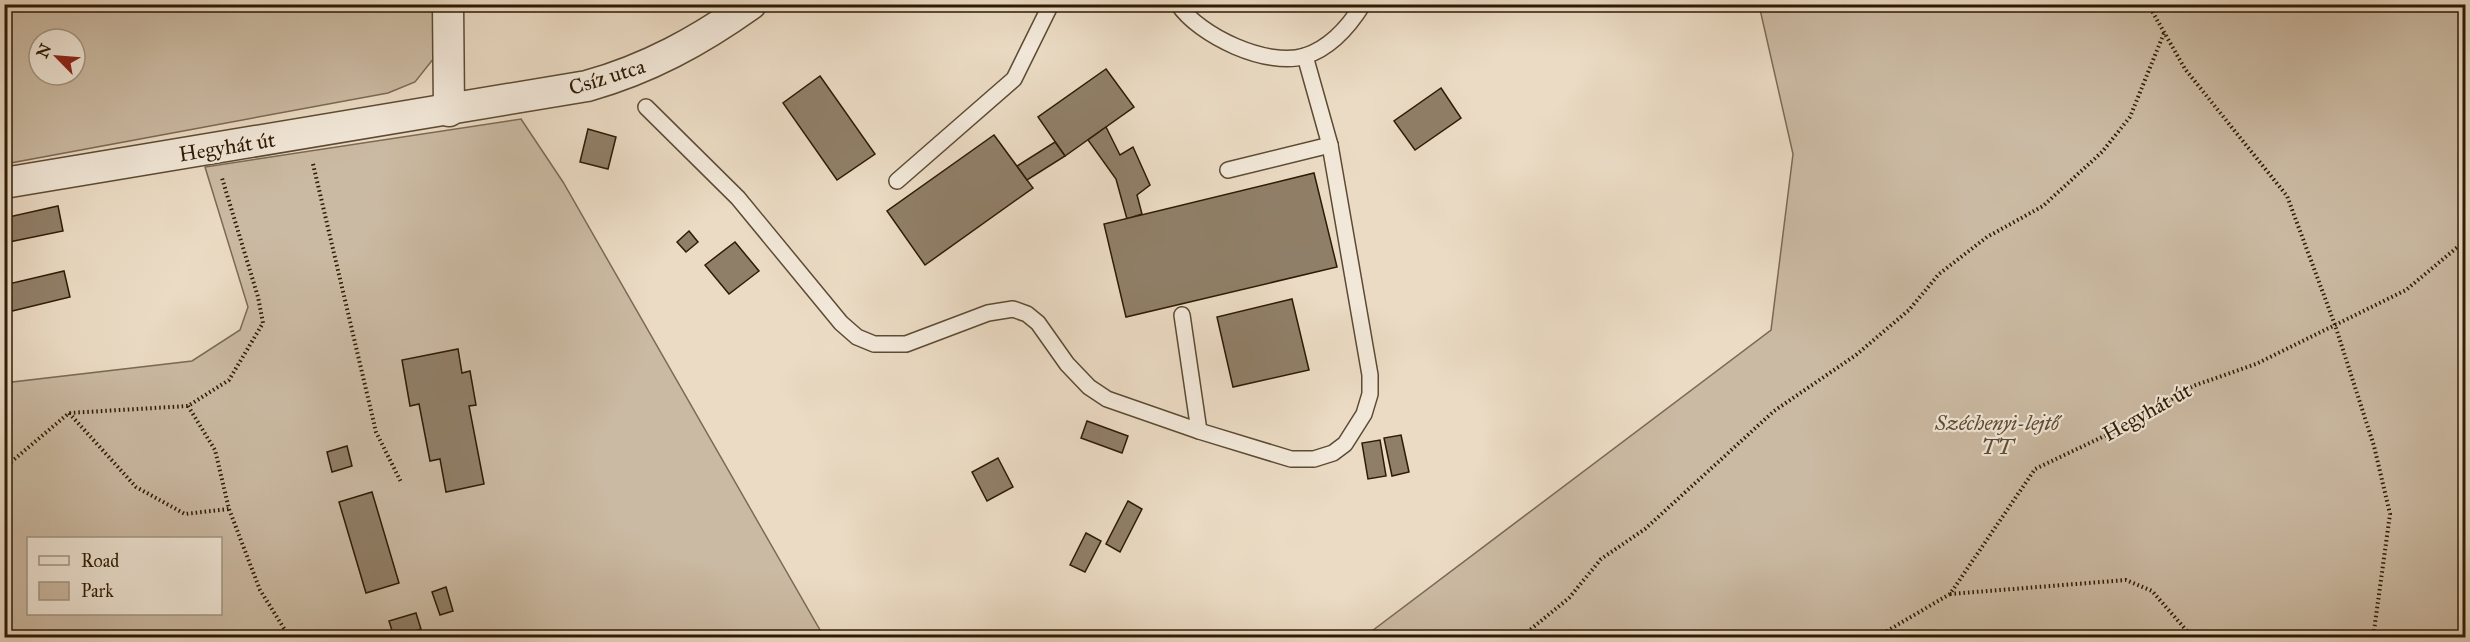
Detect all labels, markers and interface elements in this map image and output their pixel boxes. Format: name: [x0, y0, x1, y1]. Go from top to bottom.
north arrow: [27, 27, 87, 87]
text: N: [32, 40, 56, 61]
street label: Csíz utca: [566, 53, 648, 101]
street label: Hegyhát út: [177, 126, 278, 167]
street label: Hegyhát út: [2098, 377, 2196, 447]
park label: Széchenyi-lejtő TT: [1934, 410, 2063, 460]
legend: [27, 537, 222, 615]
text: Road: [81, 550, 119, 572]
text: Park: [81, 580, 114, 602]

